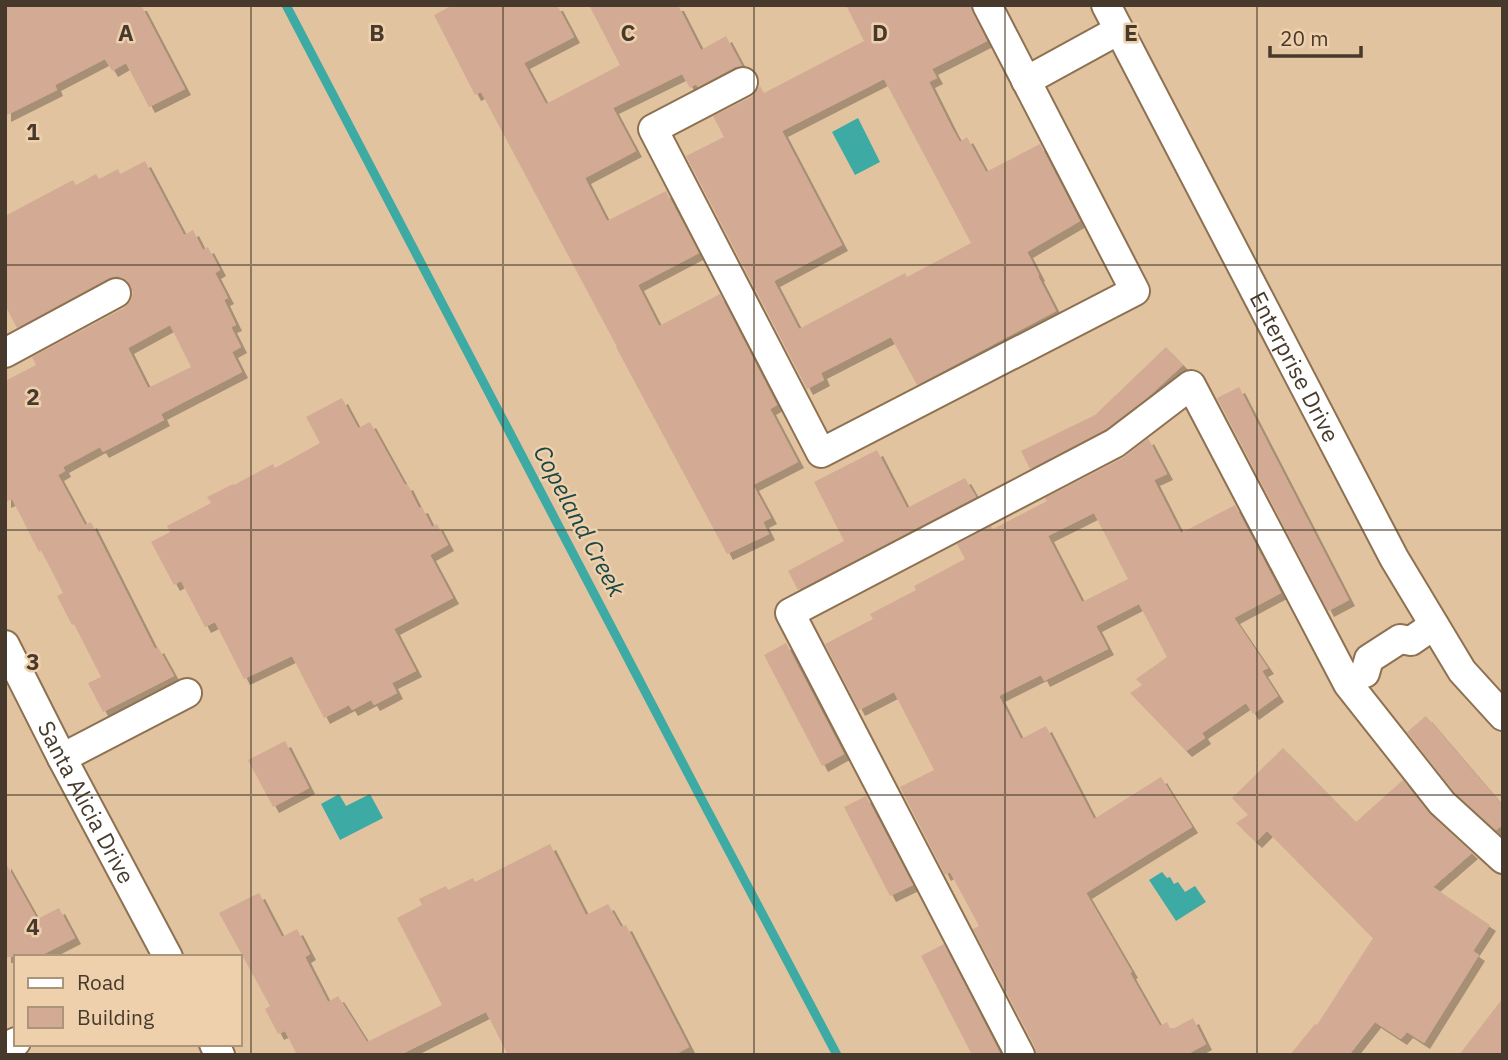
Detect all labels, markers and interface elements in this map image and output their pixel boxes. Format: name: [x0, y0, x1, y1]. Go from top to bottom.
scale bar: [1270, 14, 1361, 58]
text: A: [118, 17, 134, 47]
text: B: [369, 17, 385, 47]
text: C: [621, 17, 636, 47]
text: D: [872, 17, 888, 47]
text: E: [1124, 17, 1138, 47]
text: 20 m: [1280, 24, 1329, 52]
text: 1: [26, 116, 40, 146]
street label: Enterprise Drive: [1244, 286, 1347, 447]
text: 2: [26, 381, 40, 411]
water label: Copeland Creek: [526, 439, 634, 602]
text: 3: [26, 646, 40, 676]
street label: Santa Alicia Drive: [32, 716, 142, 888]
text: 4: [26, 911, 40, 941]
legend: [14, 955, 242, 1046]
text: Road: [77, 968, 125, 996]
text: Building: [77, 1003, 154, 1031]

